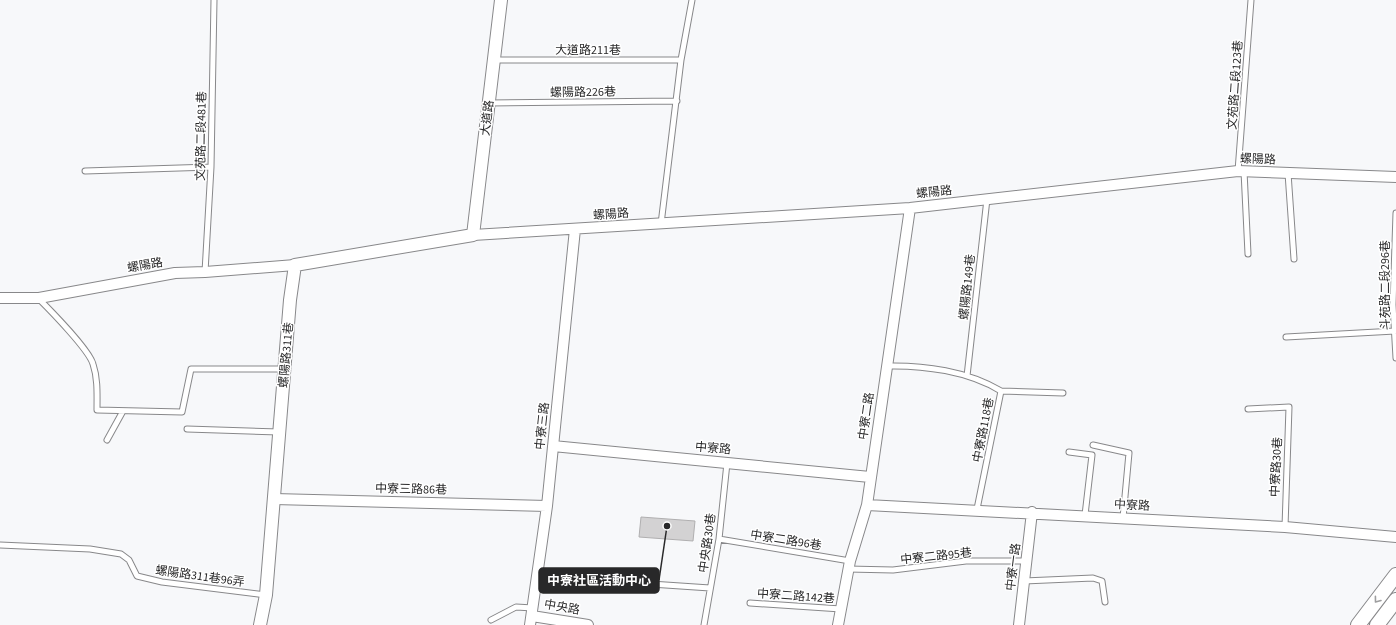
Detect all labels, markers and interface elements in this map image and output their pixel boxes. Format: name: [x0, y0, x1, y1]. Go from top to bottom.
street label: 文苑路二段123巷: [1224, 40, 1247, 130]
street label: 大道路211巷: [555, 42, 621, 59]
street label: 螺陽路226巷: [550, 83, 616, 102]
street label: 文苑路二段481巷: [192, 91, 211, 181]
street label: 大道路: [477, 99, 498, 137]
street label: 螺陽路: [1240, 150, 1276, 169]
street label: 螺陽路: [915, 182, 953, 203]
street label: 螺陽路: [592, 205, 630, 224]
street label: 斗苑路二段296巷: [1377, 240, 1394, 330]
street label: 螺陽路149巷: [956, 253, 979, 321]
street label: 螺陽路: [126, 254, 164, 277]
street label: 螺陽路311巷: [275, 321, 298, 389]
street label: 中寮二路: [855, 391, 878, 441]
street label: 中寮路118巷: [969, 396, 998, 464]
street label: 中寮三路: [532, 401, 553, 451]
street label: 中寮路30巷: [1266, 437, 1287, 497]
street label: 中寮路: [694, 438, 732, 459]
street label: 中寮三路86巷: [375, 480, 447, 499]
street label: 中寮路: [1114, 496, 1150, 515]
street label: 中央路30巷: [695, 512, 720, 574]
street label: 中寮二路96巷: [749, 526, 823, 555]
street label: 中寮一路: [1002, 542, 1025, 592]
street label: 中寮二路95巷: [899, 544, 973, 569]
street label: 螺陽路311巷96弄: [154, 562, 246, 591]
callout: 中寮社區活動中心: [539, 568, 659, 593]
text: 中寮社區活動中心: [547, 572, 651, 590]
street label: 中寮二路142巷: [757, 585, 835, 608]
street label: 中央路: [543, 596, 581, 619]
one-way arrow: [1374, 596, 1382, 603]

